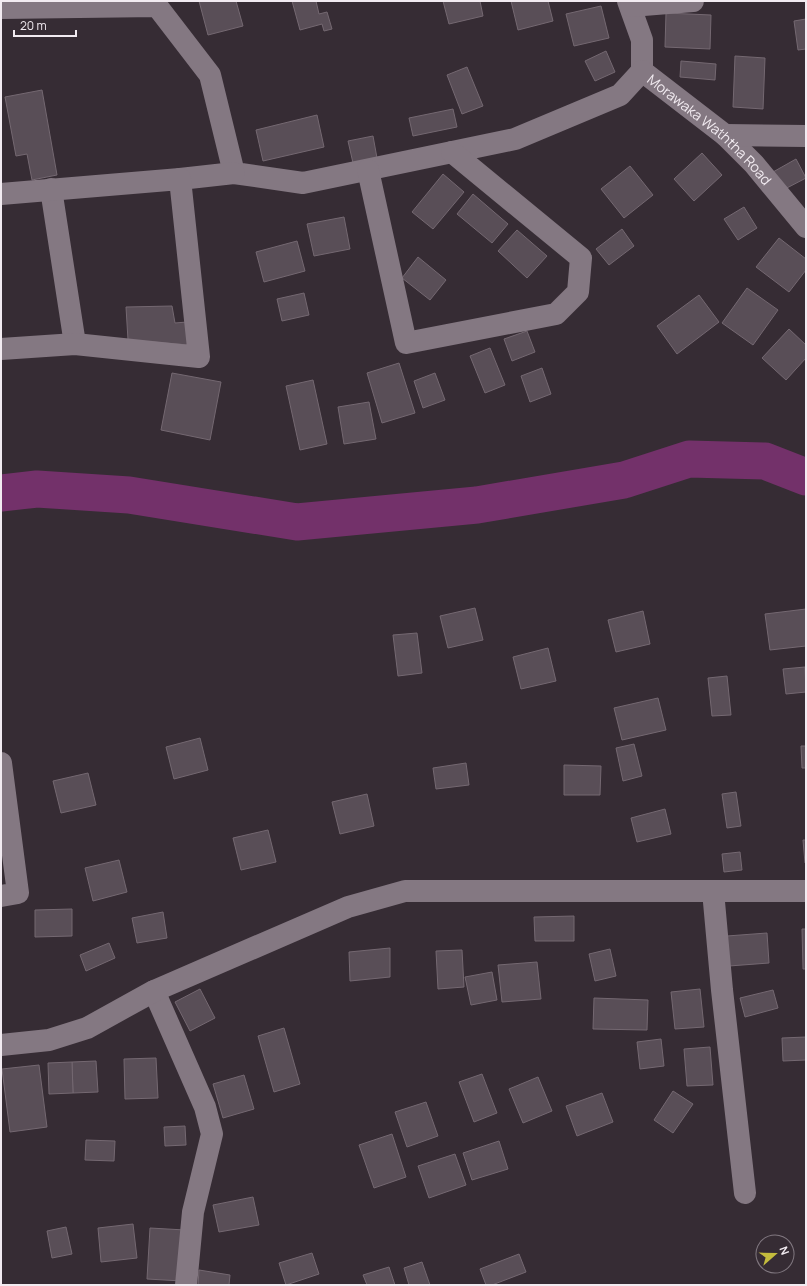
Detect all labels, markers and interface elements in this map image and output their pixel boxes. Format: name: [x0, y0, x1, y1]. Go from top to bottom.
scale bar: [14, 12, 76, 38]
text: 20 m: [20, 17, 47, 34]
street label: Morawaka Waththa Road: [644, 69, 776, 188]
north arrow: [755, 1234, 795, 1274]
text: N: [776, 1244, 793, 1257]

